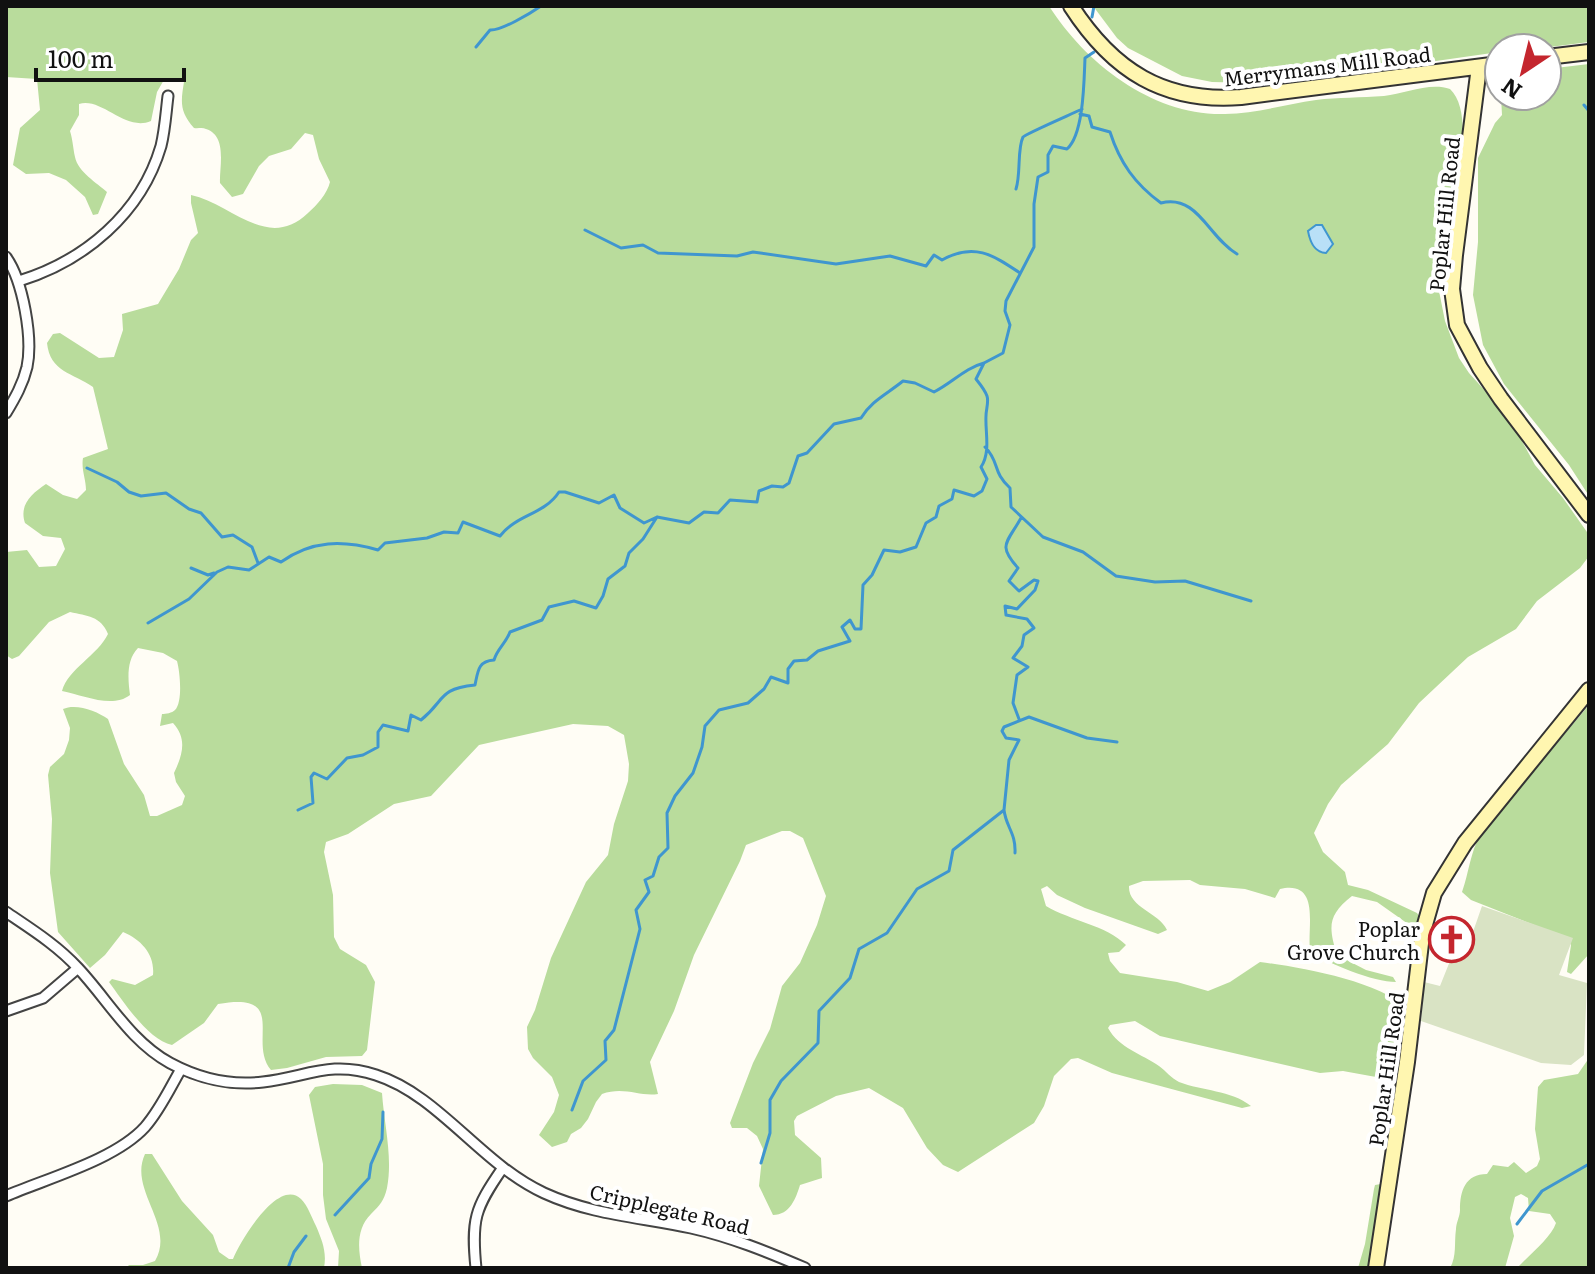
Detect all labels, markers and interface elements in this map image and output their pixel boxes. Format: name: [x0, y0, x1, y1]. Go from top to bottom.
scale bar: [36, 32, 184, 82]
north arrow: [1483, 32, 1563, 112]
street label: Merrymans Mill Road: [1222, 37, 1432, 93]
text: 100 m: [48, 40, 114, 75]
text: N: [1494, 71, 1528, 108]
street label: Poplar Hill Road: [1420, 135, 1466, 293]
place label: Poplar Grove Church: [1287, 913, 1421, 966]
church icon: Poplar Grove Church: [1427, 915, 1475, 963]
street label: Poplar Hill Road: [1359, 990, 1411, 1148]
street label: Cripplegate Road: [587, 1175, 753, 1241]

